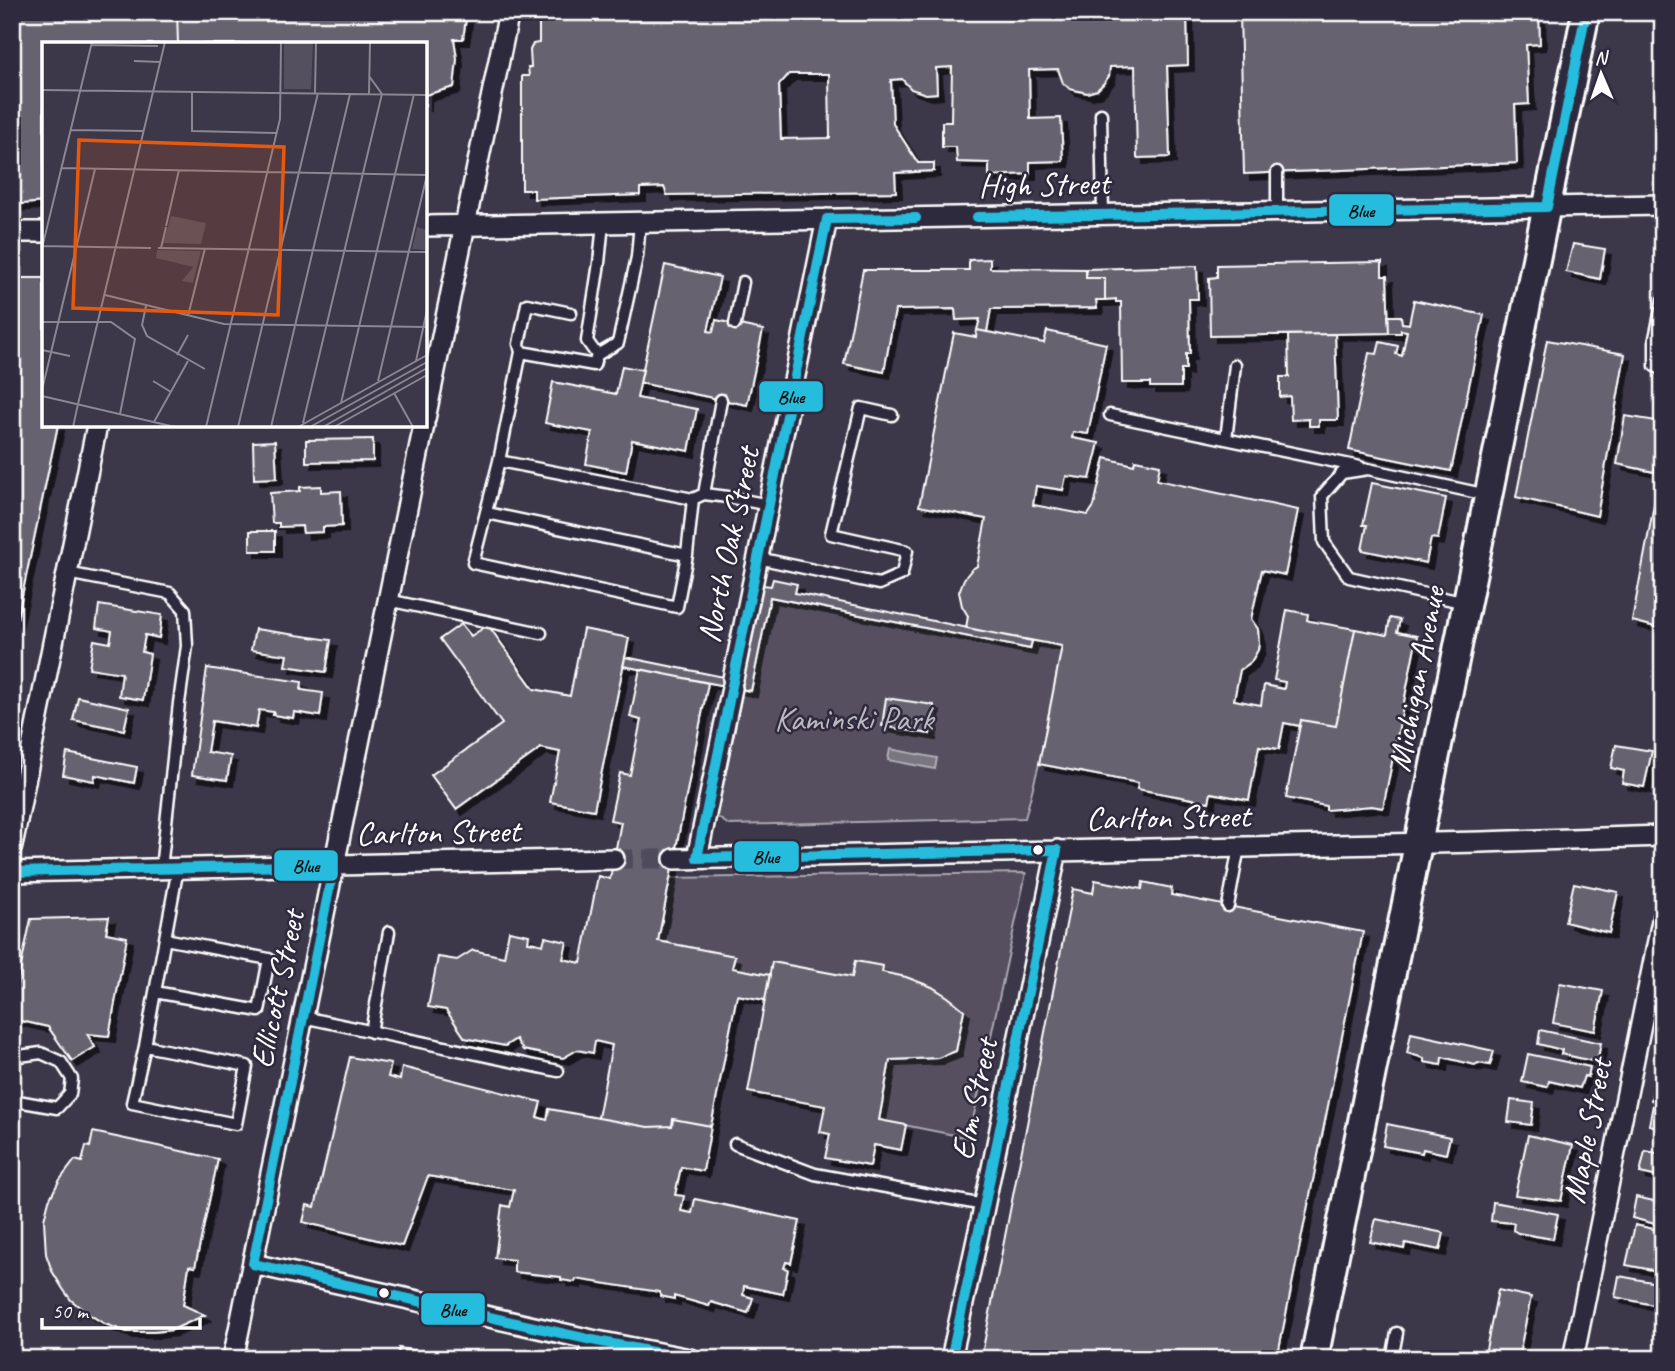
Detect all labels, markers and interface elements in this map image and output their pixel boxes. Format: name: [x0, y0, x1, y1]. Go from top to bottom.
north arrow: [1566, 38, 1636, 108]
inset map: [42, 42, 427, 427]
text: N: [1594, 46, 1610, 70]
street label: High Street: [978, 162, 1113, 206]
line badge: Blue: [1328, 193, 1395, 227]
text: Blue: [1348, 199, 1376, 223]
line badge: Blue: [758, 380, 824, 413]
text: Blue: [778, 385, 806, 409]
street label: North Oak Street: [687, 441, 770, 646]
street label: Michigan Avenue: [1378, 581, 1455, 775]
park label: Kaminski Park: [775, 698, 935, 740]
street label: Carlton Street: [1086, 795, 1253, 839]
street label: Carlton Street: [356, 810, 523, 854]
line badge: Blue: [733, 840, 800, 873]
unlabelled marker: [1031, 843, 1045, 857]
text: Blue: [753, 845, 781, 869]
line badge: Blue: [273, 849, 339, 882]
text: Blue: [293, 854, 321, 878]
street label: Ellicott Street: [240, 903, 315, 1072]
street label: Elm Street: [941, 1032, 1008, 1163]
street label: Maple Street: [1552, 1052, 1622, 1207]
unlabelled marker: [377, 1286, 391, 1300]
scale bar: [42, 1287, 200, 1331]
line badge: Blue: [420, 1292, 486, 1326]
text: 50 m: [52, 1298, 90, 1324]
text: Blue: [440, 1298, 468, 1322]

